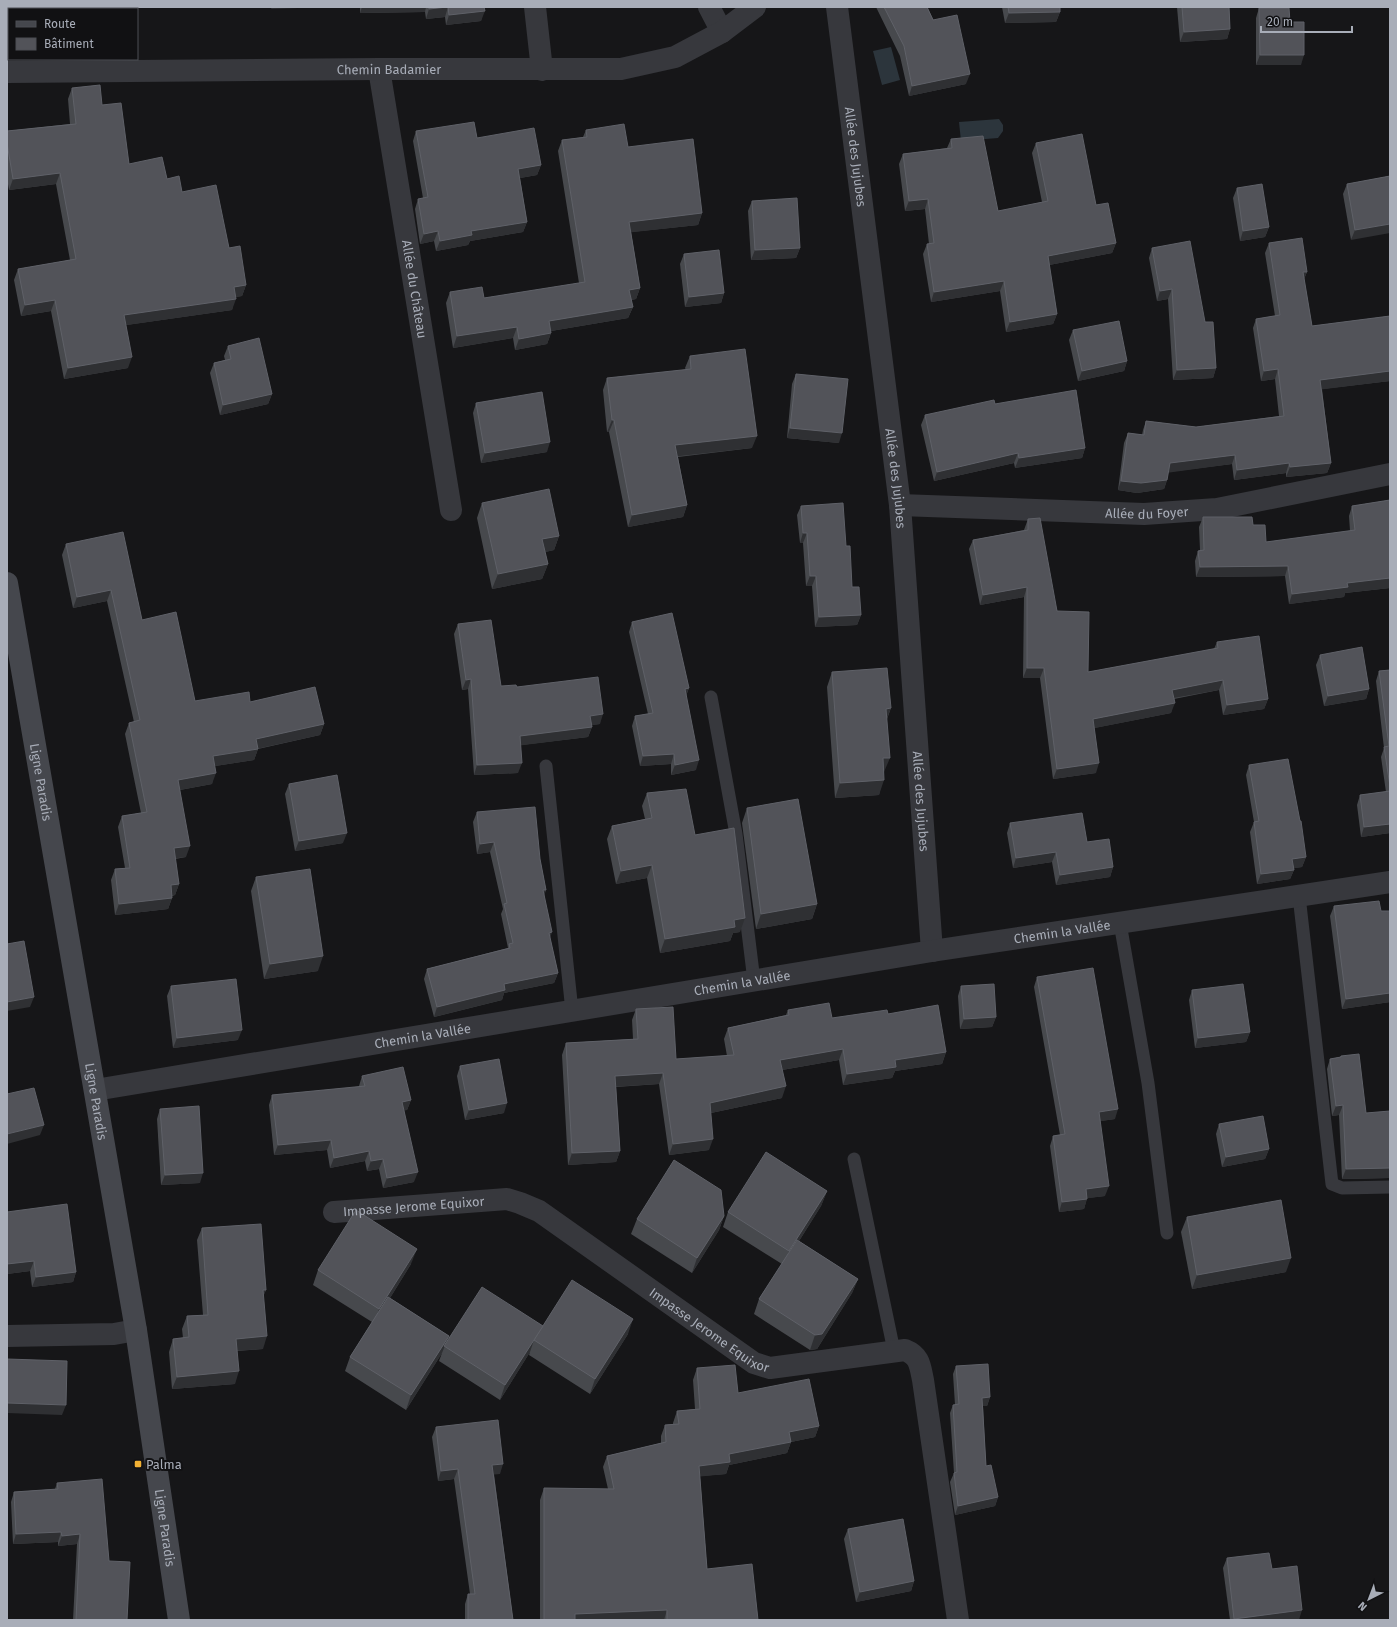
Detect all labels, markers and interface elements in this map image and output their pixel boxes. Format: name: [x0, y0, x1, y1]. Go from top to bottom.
legend: [8, 8, 138, 60]
scale bar: [1261, 8, 1352, 34]
text: 20 m: [1267, 15, 1293, 29]
text: Route: [44, 17, 76, 31]
text: Bâtiment: [44, 37, 94, 51]
street label: Chemin Badamier: [337, 62, 441, 77]
street label: Allée des Jujubes: [842, 106, 869, 208]
street label: Allée du Château: [399, 239, 430, 339]
street label: Allée des Jujubes: [882, 427, 909, 529]
street label: Allée du Foyer: [1105, 504, 1189, 522]
street label: Ligne Paradis: [27, 742, 55, 822]
street label: Allée des Jujubes: [910, 751, 932, 852]
street label: Chemin la Vallée: [1013, 917, 1111, 947]
street label: Chemin la Vallée: [693, 968, 792, 998]
street label: Chemin la Vallée: [373, 1021, 472, 1051]
street label: Ligne Paradis: [82, 1062, 110, 1141]
street label: Impasse Jerome Equixor: [343, 1194, 485, 1219]
street label: Impasse Jerome Equixor: [647, 1285, 771, 1375]
place label: Palma: [146, 1457, 182, 1472]
marker: Palma: [133, 1459, 143, 1469]
street label: Ligne Paradis: [152, 1488, 178, 1568]
north arrow: [1349, 1579, 1389, 1619]
text: N: [1356, 1599, 1370, 1613]

